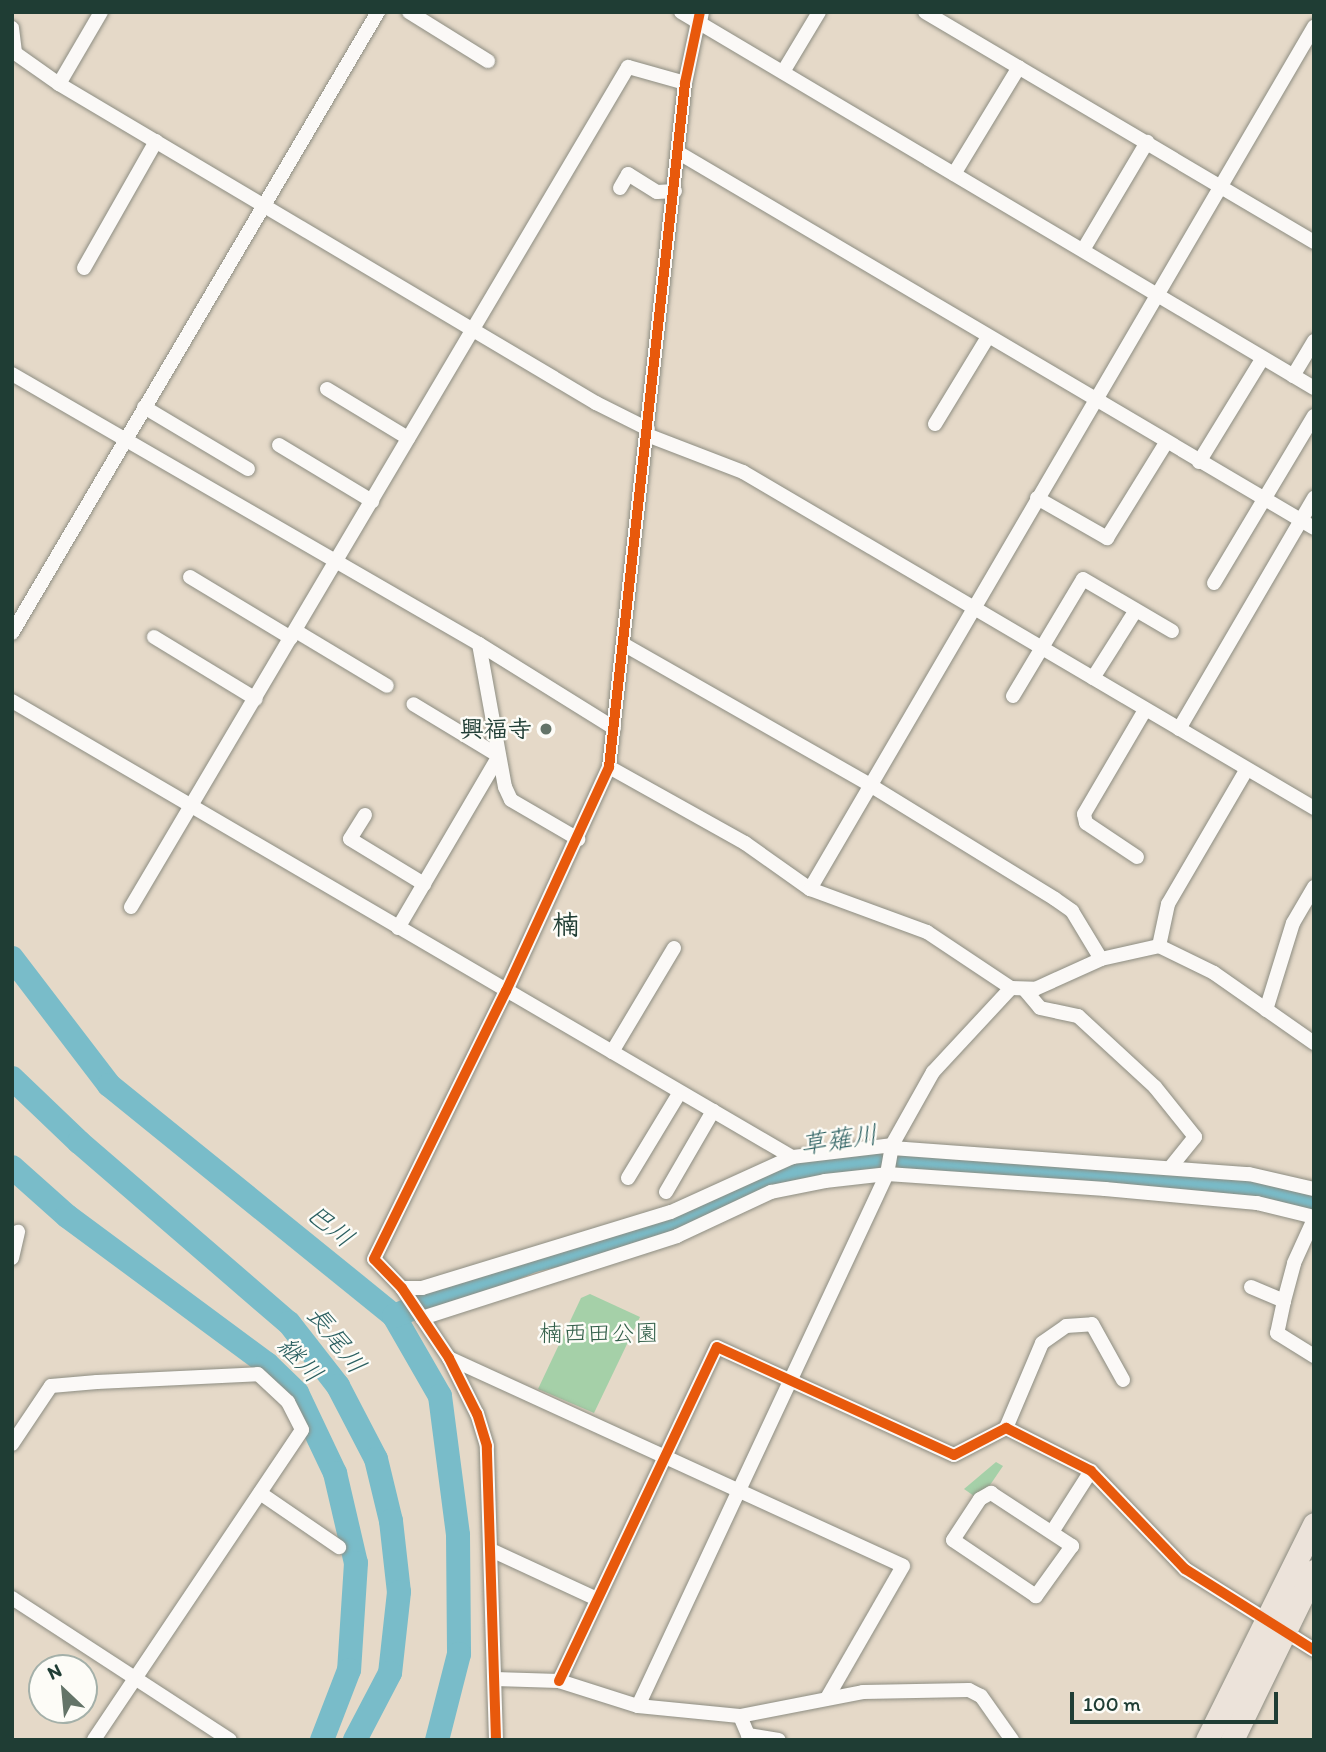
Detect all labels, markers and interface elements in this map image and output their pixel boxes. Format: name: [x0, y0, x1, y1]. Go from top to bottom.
place label: 興福寺: [460, 715, 532, 743]
marker: 興福寺: [538, 721, 554, 737]
district label: 楠: [552, 907, 580, 941]
water label: 草薙川: [798, 1119, 880, 1161]
water label: 巴川: [300, 1198, 360, 1254]
water label: 長尾川: [300, 1300, 372, 1380]
park label: 楠西田公園: [539, 1319, 659, 1347]
water label: 継川: [271, 1330, 329, 1390]
north arrow: [28, 1654, 98, 1724]
text: N: [44, 1658, 65, 1685]
scale bar: [1074, 1678, 1282, 1722]
text: 100 m: [1083, 1691, 1141, 1716]

